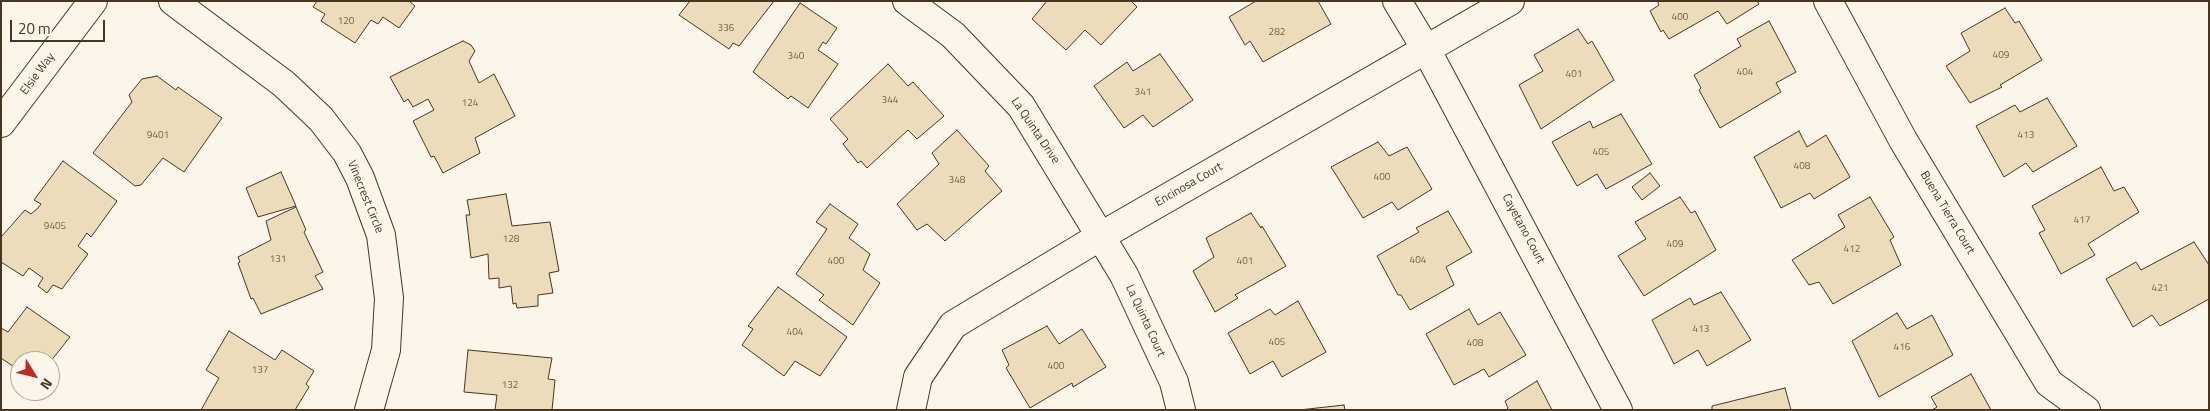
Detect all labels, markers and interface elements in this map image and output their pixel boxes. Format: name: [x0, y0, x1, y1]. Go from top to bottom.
scale bar: [12, 10, 108, 42]
house number: 400: [1672, 12, 1688, 24]
house number: 120: [338, 16, 354, 28]
text: 20 m: [18, 17, 51, 40]
house number: 336: [718, 23, 734, 35]
house number: 282: [1269, 27, 1285, 39]
street label: Elsie Way: [18, 50, 58, 98]
house number: 409: [1993, 50, 2009, 62]
house number: 340: [788, 51, 804, 63]
house number: 404: [1737, 67, 1753, 79]
house number: 401: [1566, 69, 1582, 81]
house number: 341: [1135, 87, 1151, 99]
house number: 344: [882, 95, 898, 107]
street label: La Quinta Drive: [1008, 95, 1062, 167]
house number: 124: [462, 98, 478, 110]
house number: 9401: [147, 130, 169, 142]
house number: 413: [2018, 130, 2034, 142]
house number: 405: [1593, 147, 1609, 159]
street label: Vinecrest Circle: [344, 159, 386, 235]
street label: Encinosa Court: [1153, 160, 1225, 210]
house number: 408: [1794, 161, 1810, 173]
street label: Buena Tierra Court: [1917, 169, 1977, 257]
house number: 400: [1374, 172, 1390, 184]
house number: 348: [949, 175, 965, 187]
street label: Cayetano Court: [1498, 191, 1548, 267]
house number: 417: [2074, 215, 2090, 227]
house number: 9405: [44, 221, 66, 233]
house number: 128: [503, 234, 519, 246]
house number: 409: [1667, 239, 1683, 251]
house number: 412: [1844, 244, 1860, 256]
house number: 131: [270, 254, 286, 266]
house number: 404: [1410, 255, 1426, 267]
house number: 400: [828, 256, 844, 268]
house number: 401: [1237, 256, 1253, 268]
street label: La Quinta Court: [1122, 283, 1168, 359]
house number: 421: [2152, 283, 2168, 295]
house number: 413: [1693, 324, 1709, 336]
house number: 404: [787, 327, 803, 339]
house number: 405: [1269, 337, 1285, 349]
house number: 408: [1467, 338, 1483, 350]
house number: 416: [1894, 342, 1910, 354]
north arrow: [10, 351, 60, 401]
house number: 400: [1048, 361, 1064, 373]
house number: 137: [252, 365, 268, 377]
text: N: [35, 374, 58, 395]
house number: 132: [502, 380, 518, 392]

